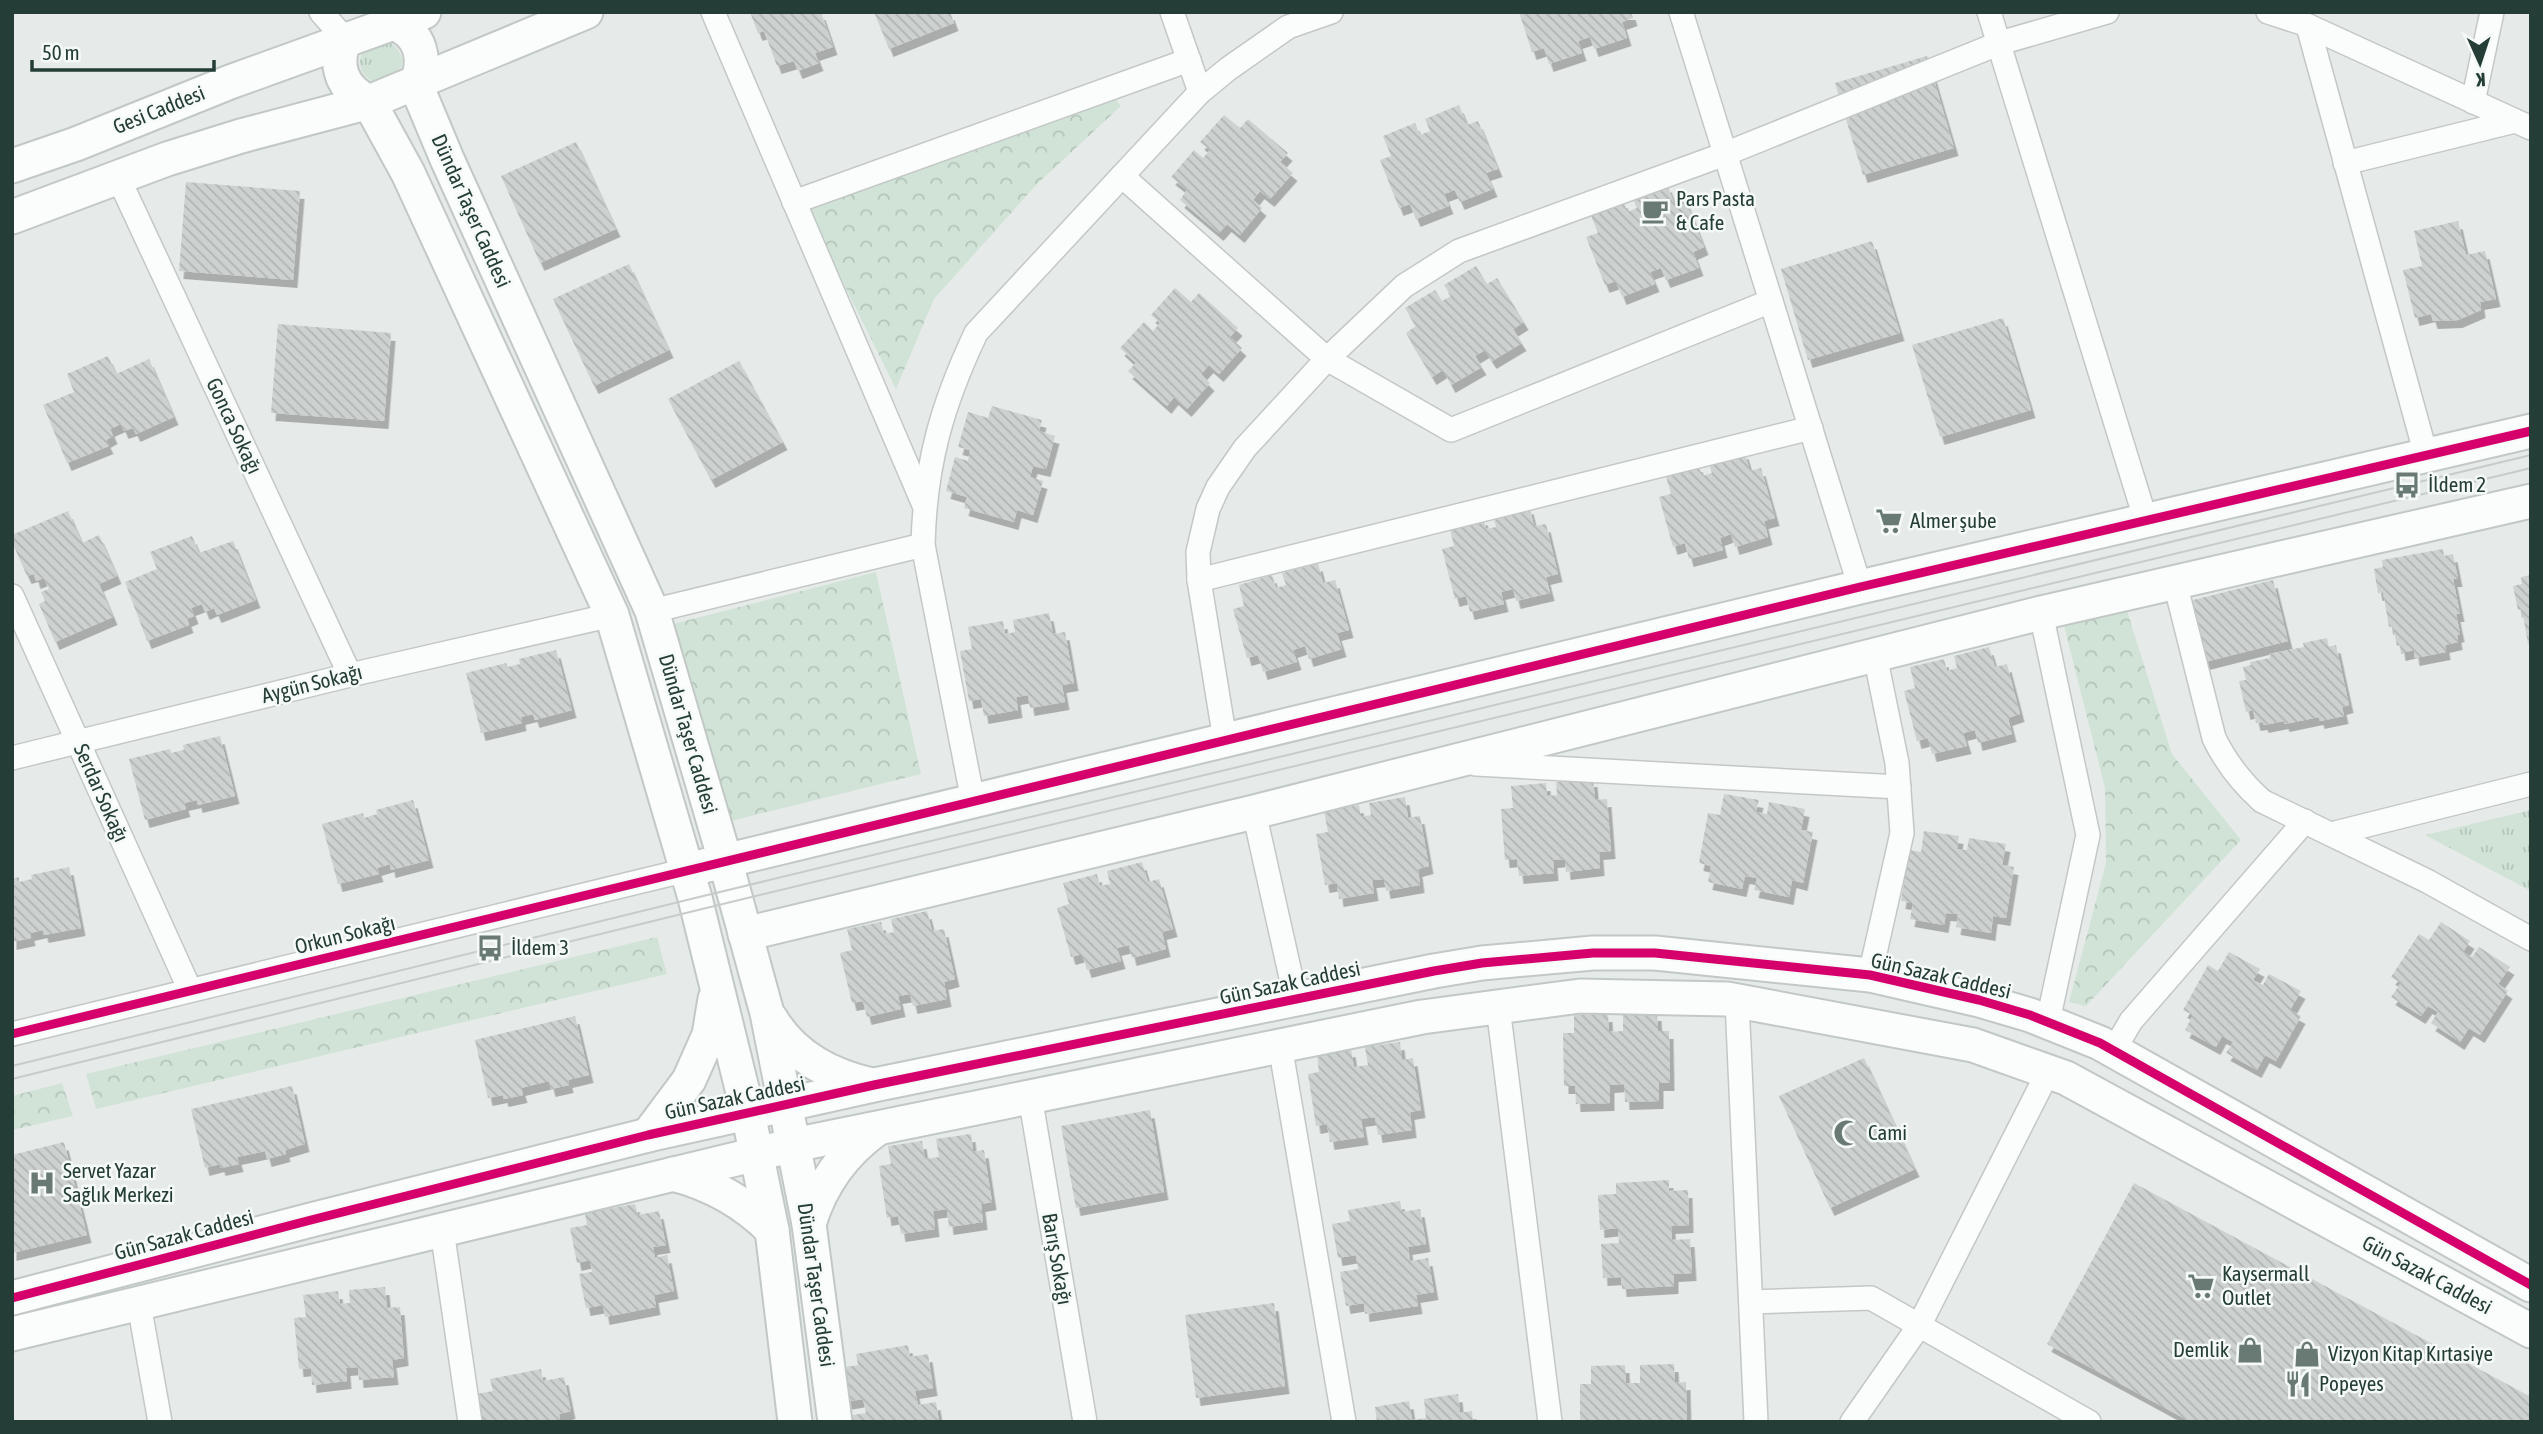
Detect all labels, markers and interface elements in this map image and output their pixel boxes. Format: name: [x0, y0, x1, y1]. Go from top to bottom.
scale bar: [32, 28, 214, 72]
north arrow: [2445, 28, 2515, 98]
text: 50 m: [42, 40, 80, 64]
text: K: [2475, 69, 2486, 91]
street label: Gesi Caddesi: [109, 80, 208, 138]
street label: Dündar Taşer Caddesi: [427, 130, 516, 291]
place label: Pars Pasta & Cafe: [1676, 186, 1755, 234]
cafe icon: Pars Pasta & Cafe: [1640, 196, 1670, 226]
street label: Gonca Sokağı: [202, 374, 268, 477]
bus stop icon: İldem 2: [2392, 470, 2422, 500]
place label: İldem 2: [2428, 472, 2486, 496]
supermarket icon: Almer şube: [1874, 506, 1904, 536]
place label: Almer şube: [1910, 508, 1997, 532]
street label: Dündar Taşer Caddesi: [655, 651, 723, 816]
street label: Aygün Sokağı: [259, 659, 365, 707]
street label: Serdar Sokağı: [70, 740, 134, 845]
street label: Orkun Sokağı: [292, 910, 397, 958]
bus stop icon: İldem 3: [475, 933, 505, 963]
place label: İldem 3: [511, 935, 569, 959]
street label: Gün Sazak Caddesi: [1869, 947, 2014, 1003]
street label: Gün Sazak Caddesi: [1217, 955, 1362, 1009]
street label: Gün Sazak Caddesi: [662, 1070, 807, 1124]
mosque icon: Cami: [1832, 1118, 1862, 1148]
place label: Cami: [1868, 1120, 1907, 1144]
place label: Servet Yazar Sağlık Merkezi: [63, 1158, 174, 1206]
hospital icon: Servet Yazar Sağlık Merkezi: [27, 1168, 57, 1198]
street label: Dündar Taşer Caddesi: [794, 1201, 840, 1368]
street label: Gün Sazak Caddesi: [111, 1204, 256, 1264]
street label: Barış Sokağı: [1038, 1211, 1078, 1307]
street label: Gün Sazak Caddesi: [2359, 1230, 2496, 1318]
place label: Kaysermall Outlet: [2222, 1261, 2310, 1309]
supermarket icon: Kaysermall Outlet: [2186, 1271, 2216, 1301]
shop icon: Demlik: [2235, 1335, 2265, 1365]
place label: Demlik: [2173, 1337, 2229, 1361]
shop icon: Vizyon Kitap Kırtasiye: [2292, 1339, 2322, 1369]
place label: Vizyon Kitap Kırtasiye: [2328, 1341, 2493, 1365]
restaurant icon: Popeyes: [2283, 1369, 2313, 1399]
place label: Popeyes: [2319, 1371, 2384, 1395]

